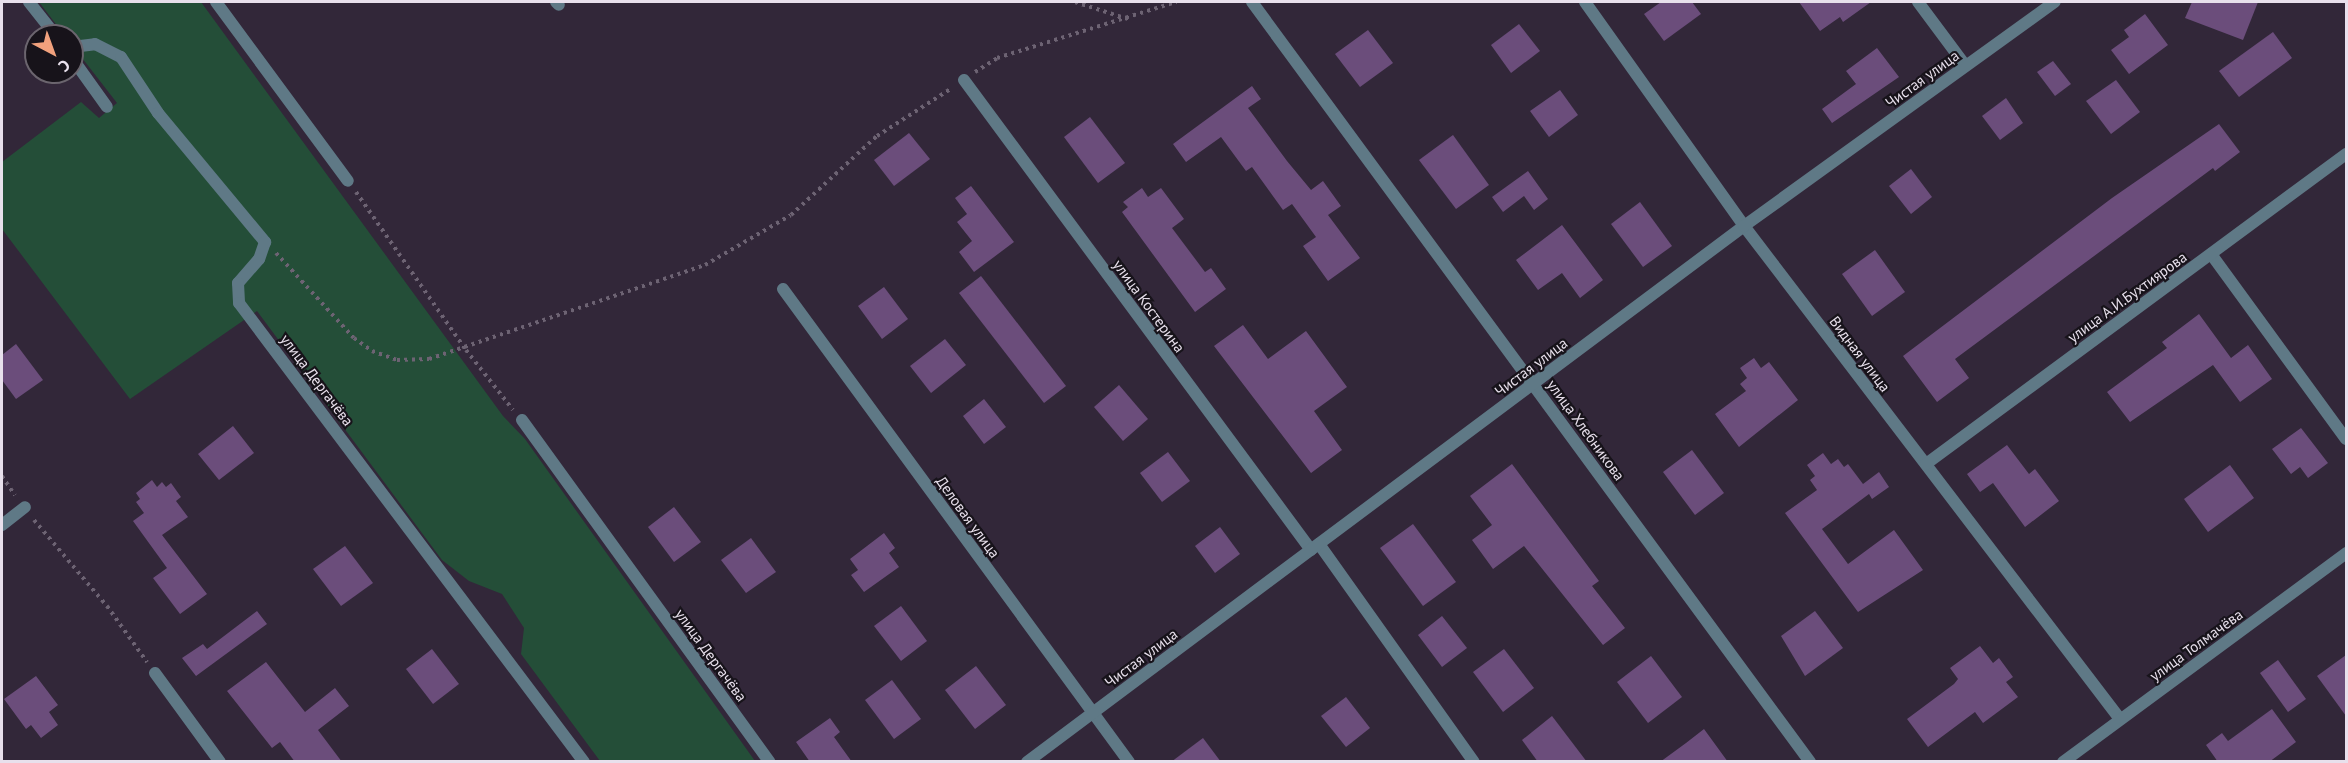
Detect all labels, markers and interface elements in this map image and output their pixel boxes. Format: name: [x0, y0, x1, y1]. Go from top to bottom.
north arrow: [24, 24, 84, 84]
street label: Чистая улица: [1882, 46, 1962, 112]
text: С: [55, 56, 74, 77]
street label: улица А.И.Бухтиярова: [2064, 248, 2190, 346]
street label: улица Костерина: [1109, 256, 1189, 356]
street label: Видная улица: [1826, 313, 1894, 395]
street label: улица Дергачёва: [277, 330, 357, 430]
street label: Чистая улица: [1491, 334, 1571, 400]
street label: улица Хлебникова: [1543, 376, 1629, 484]
street label: Деловая улица: [932, 473, 1004, 561]
street label: улица Дергачёва: [671, 605, 751, 705]
street label: улица Толмачёва: [2146, 605, 2246, 685]
street label: Чистая улица: [1101, 625, 1181, 691]

